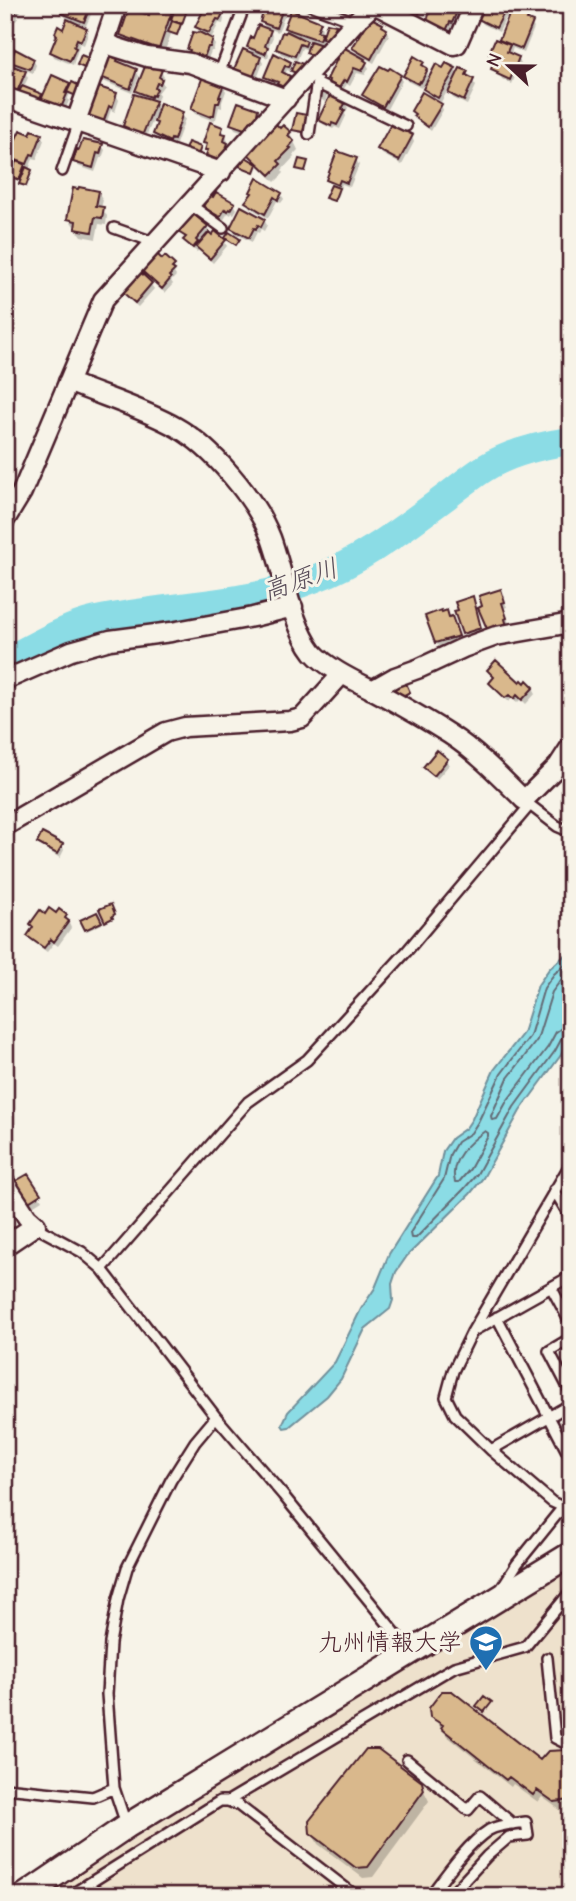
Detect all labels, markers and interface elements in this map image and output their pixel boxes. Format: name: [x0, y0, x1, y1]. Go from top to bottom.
north arrow: [475, 32, 544, 102]
text: N: [482, 50, 507, 70]
water label: 高原川: [259, 553, 342, 607]
school or university icon: 九州情報大学: [467, 1623, 505, 1672]
place label: 九州情報大学: [318, 1628, 462, 1656]

